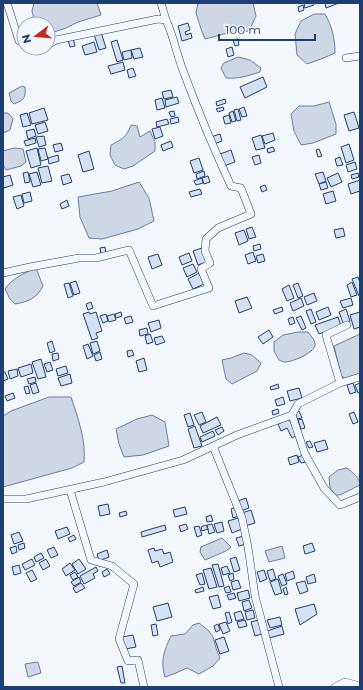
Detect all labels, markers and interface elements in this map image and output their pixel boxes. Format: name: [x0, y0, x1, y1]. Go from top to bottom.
north arrow: [16, 16, 56, 56]
scale bar: [219, 16, 315, 42]
text: 100 m: [225, 22, 261, 37]
text: N: [18, 33, 34, 45]

